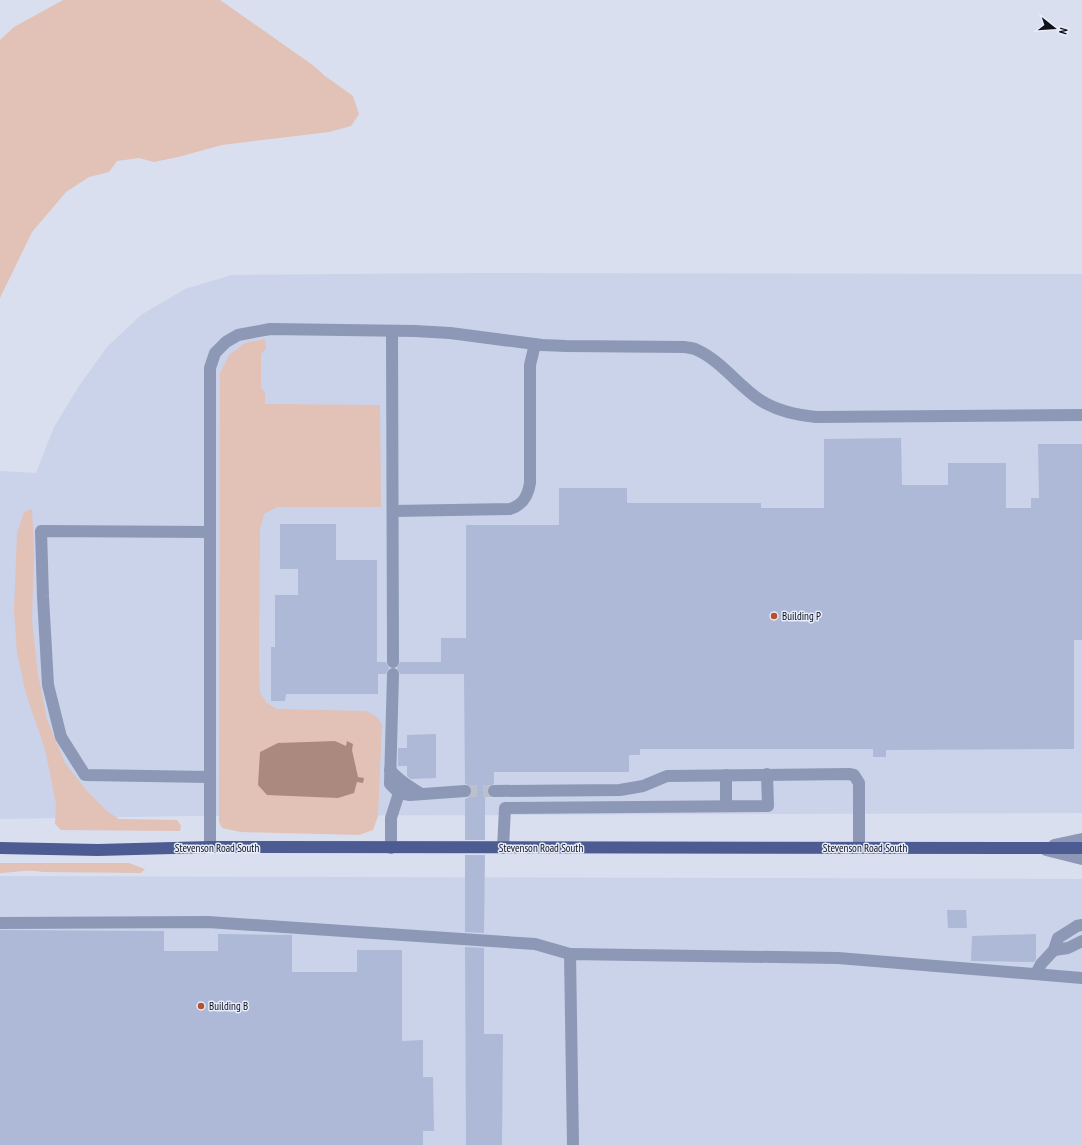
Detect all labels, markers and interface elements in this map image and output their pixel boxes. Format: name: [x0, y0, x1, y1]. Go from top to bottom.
north arrow: [1034, 8, 1074, 48]
text: N: [1056, 26, 1071, 36]
place label: Building P: [782, 609, 821, 623]
marker: Building P: [769, 611, 779, 621]
street label: Stevenson Road South: [175, 841, 259, 855]
street label: Stevenson Road South: [499, 841, 583, 855]
street label: Stevenson Road South: [823, 841, 907, 855]
place label: Building B: [209, 999, 248, 1013]
marker: Building B: [196, 1001, 206, 1011]

